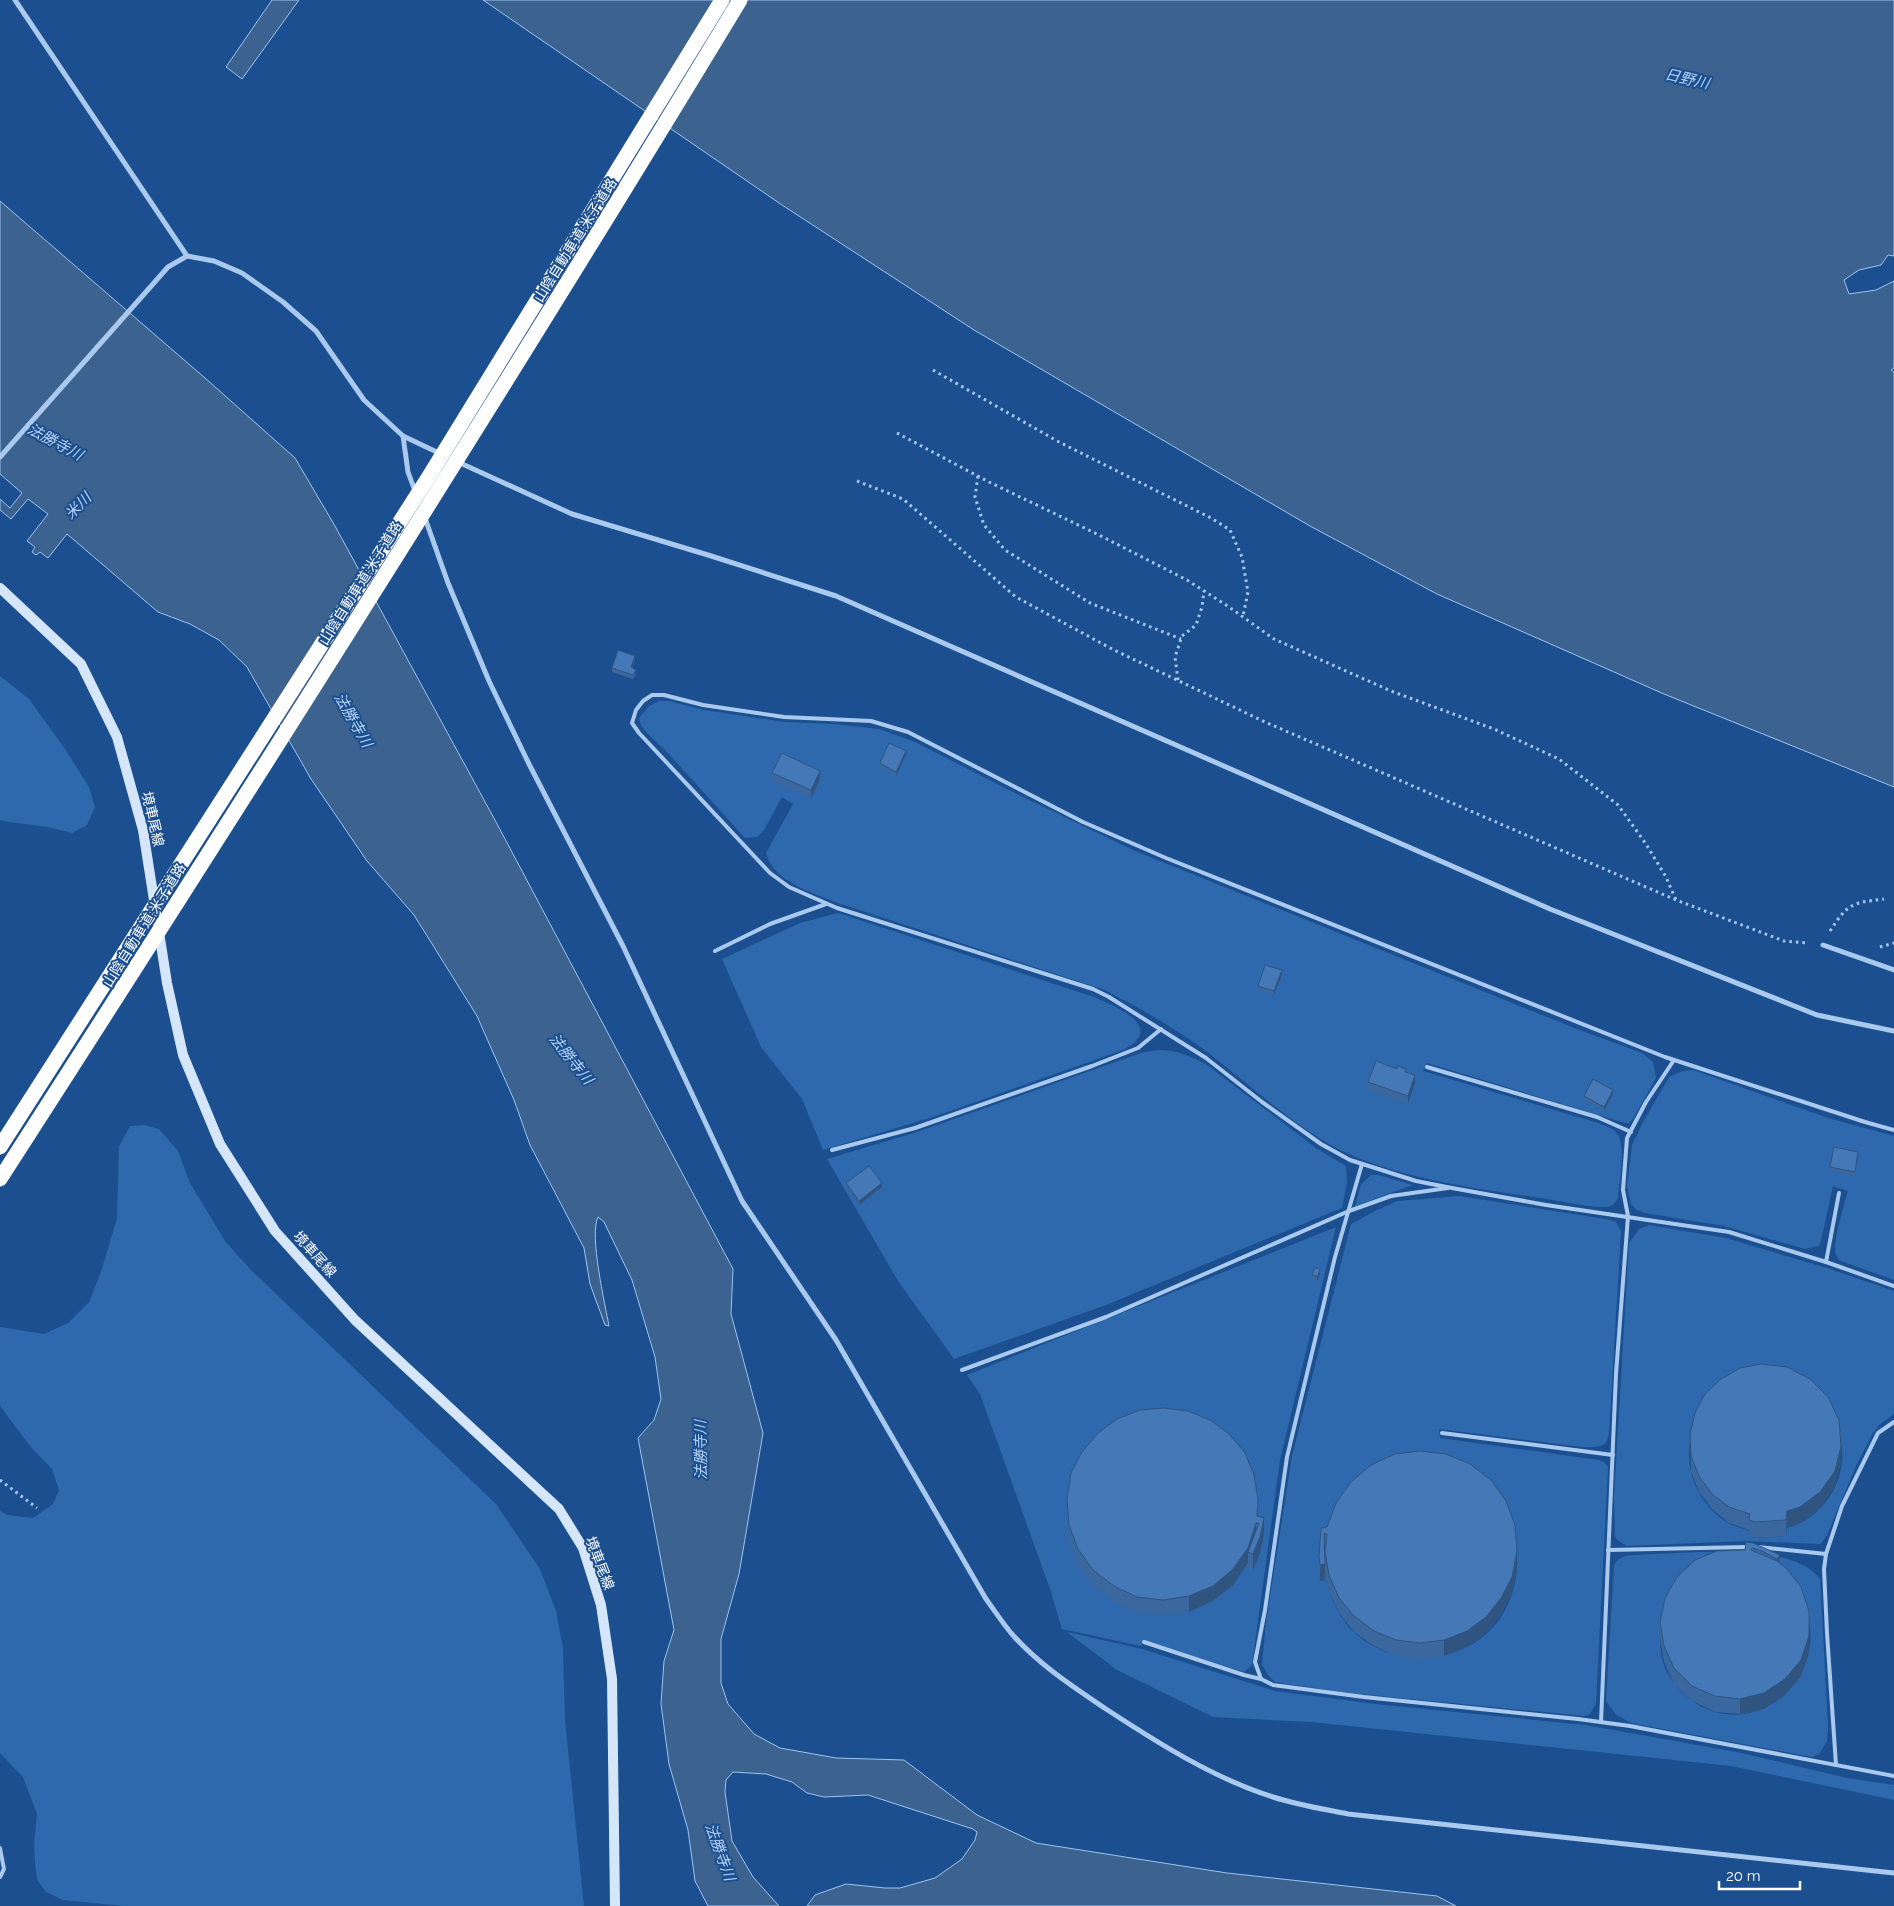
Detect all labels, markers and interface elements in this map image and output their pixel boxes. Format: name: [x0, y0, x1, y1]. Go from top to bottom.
water label: 日野川: [1663, 65, 1713, 93]
street label: 山陰自動車道;米子道路: [530, 175, 620, 305]
water label: 法勝寺川: [24, 420, 87, 465]
water label: 米川: [61, 488, 96, 523]
street label: 山陰自動車道;米子道路: [315, 518, 405, 648]
water label: 法勝寺川: [330, 690, 377, 752]
street label: 境車尾線: [139, 790, 167, 848]
street label: 山陰自動車道;米子道路: [99, 860, 189, 990]
water label: 法勝寺川: [545, 1030, 598, 1090]
street label: 境車尾線: [290, 1228, 340, 1280]
water label: 法勝寺川: [691, 1418, 711, 1480]
street label: 境車尾線: [582, 1534, 618, 1592]
water label: 法勝寺川: [701, 1821, 739, 1885]
scale bar: [1719, 1858, 1800, 1890]
text: 20 m: [1726, 1867, 1761, 1885]

